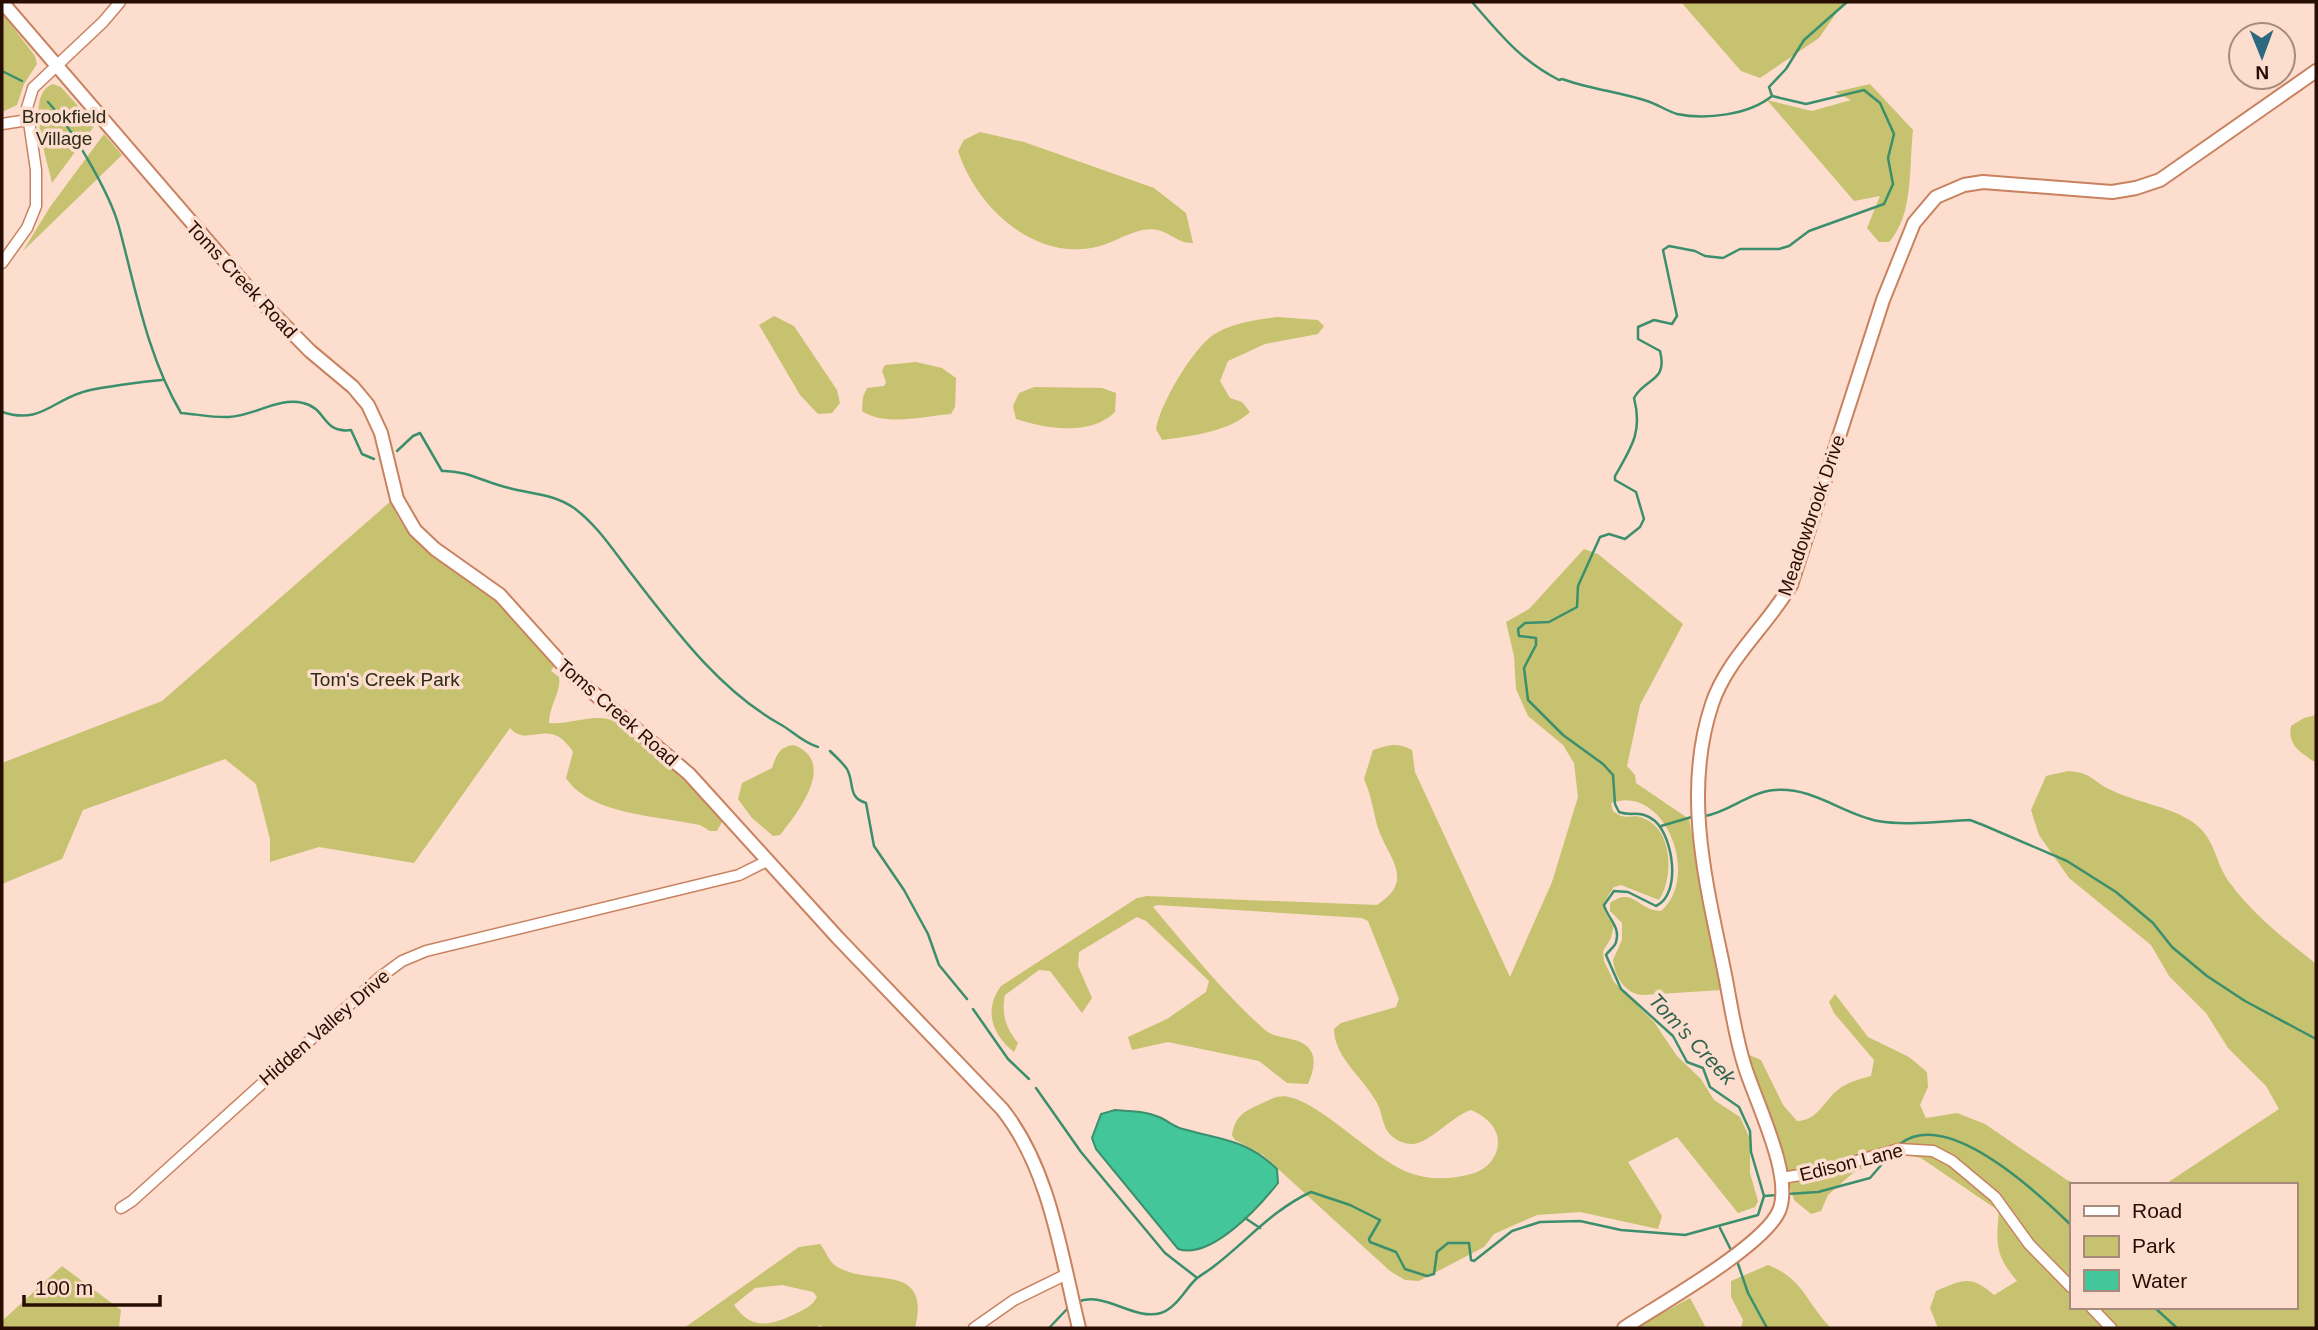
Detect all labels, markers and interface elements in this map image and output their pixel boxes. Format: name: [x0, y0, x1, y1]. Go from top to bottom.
north arrow: [2227, 21, 2297, 91]
text: N: [2255, 62, 2269, 83]
park label: Brookfield Village: [22, 106, 106, 149]
street label: Toms Creek Road: [182, 217, 301, 342]
street label: Meadowbrook Drive: [1774, 432, 1849, 598]
street label: Toms Creek Road: [553, 655, 682, 770]
park label: Tom's Creek Park: [310, 669, 460, 690]
street label: Hidden Valley Drive: [255, 965, 394, 1090]
water label: Tom's Creek: [1644, 988, 1742, 1090]
street label: Edison Lane: [1797, 1140, 1905, 1185]
legend: [2070, 1183, 2297, 1309]
text: Road: [2132, 1199, 2182, 1222]
text: Park: [2132, 1234, 2176, 1257]
scale bar: [24, 1264, 161, 1308]
text: Water: [2132, 1269, 2187, 1292]
text: 100 m: [35, 1276, 93, 1299]

